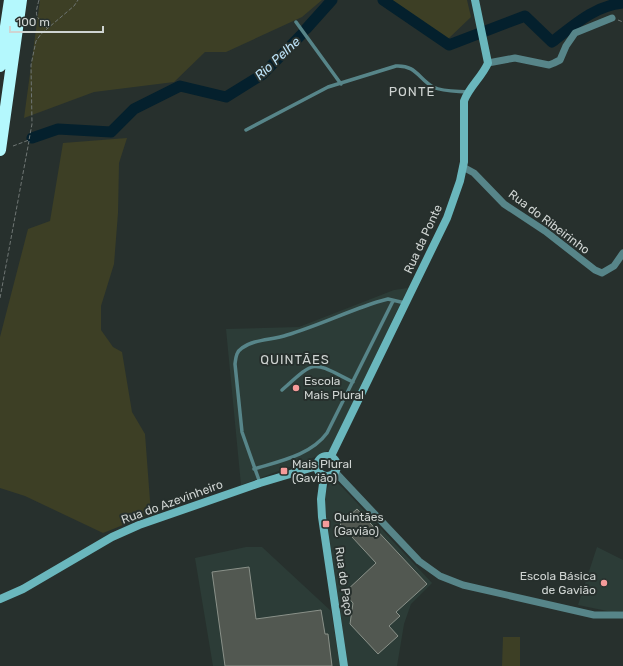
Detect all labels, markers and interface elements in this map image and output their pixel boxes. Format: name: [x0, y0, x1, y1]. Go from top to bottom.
scale bar: [10, 8, 103, 34]
text: 100 m: [16, 15, 50, 29]
water label: Rio Pelhe: [252, 34, 303, 83]
district label: PONTE: [389, 84, 435, 99]
street label: Rua do Ribeirinho: [506, 187, 592, 257]
street label: Rua da Ponte: [401, 202, 445, 276]
district label: QUINTÃES: [260, 352, 330, 367]
place label: Escola Mais Plural: [304, 374, 364, 402]
marker: Escola Mais Plural: [291, 383, 301, 393]
place label: Mais Plural (Gavião): [292, 457, 352, 485]
marker: Mais Plural (Gavião): [279, 466, 289, 476]
street label: Rua do Azevinheiro: [119, 477, 225, 527]
place label: Quintães (Gavião): [334, 510, 384, 538]
marker: Quintães (Gavião): [321, 519, 331, 529]
street label: Rua do Paço: [332, 546, 356, 616]
place label: Escola Básica de Gavião: [520, 569, 596, 597]
marker: Escola Básica de Gavião: [599, 578, 609, 588]

